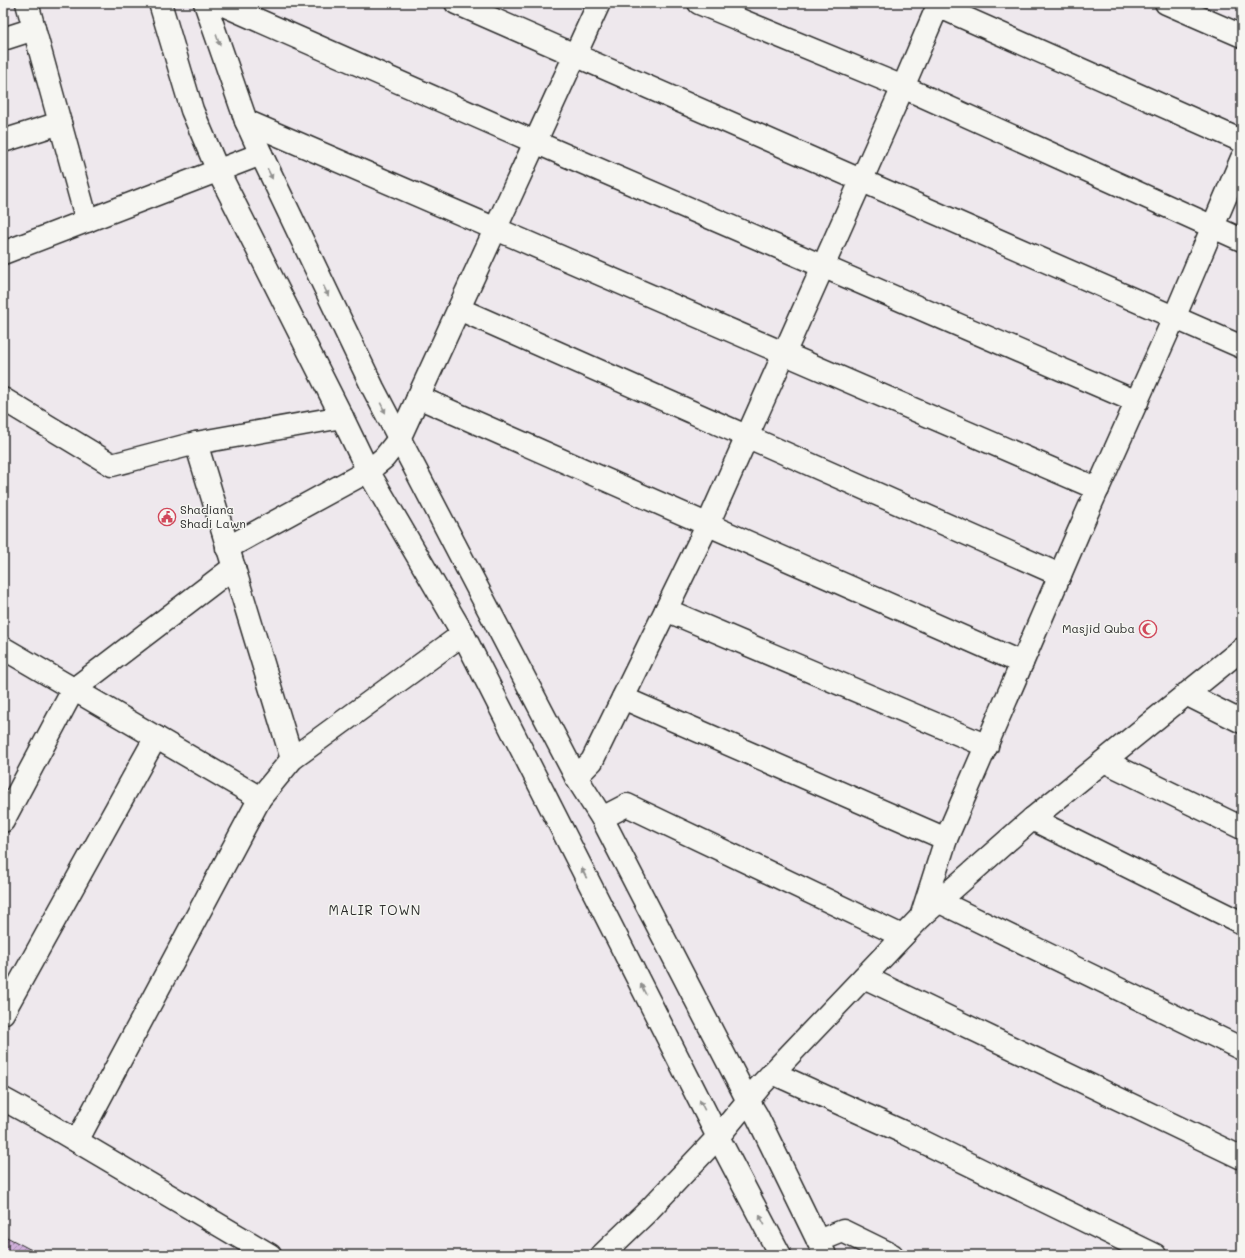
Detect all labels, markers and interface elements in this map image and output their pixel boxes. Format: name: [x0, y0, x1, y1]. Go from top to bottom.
one-way arrow: [215, 34, 221, 46]
one-way arrow: [267, 168, 273, 180]
one-way arrow: [323, 285, 329, 297]
one-way arrow: [380, 402, 386, 414]
place label: Shadiana Shadi Lawn: [180, 501, 246, 531]
public building icon: Shadiana Shadi Lawn: [157, 507, 177, 527]
mosque icon: Masjid Quba: [1138, 619, 1158, 639]
place label: Masjid Quba: [1062, 620, 1135, 636]
one-way arrow: [581, 868, 587, 879]
district label: MALIR TOWN: [329, 901, 421, 918]
one-way arrow: [640, 983, 646, 995]
one-way arrow: [699, 1099, 705, 1111]
one-way arrow: [759, 1215, 765, 1226]

